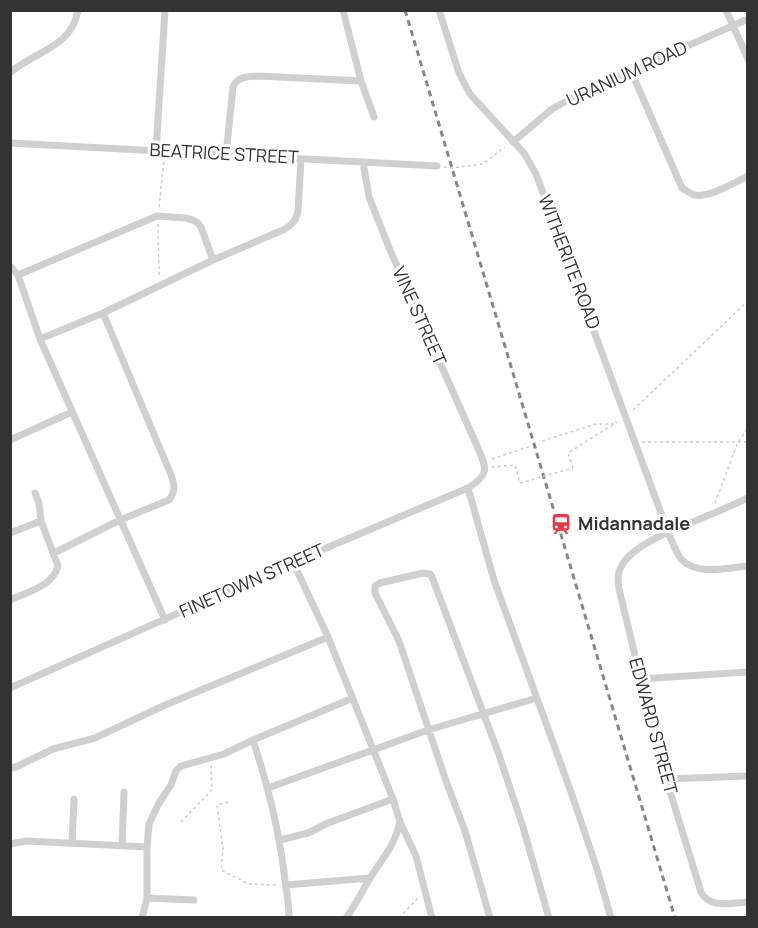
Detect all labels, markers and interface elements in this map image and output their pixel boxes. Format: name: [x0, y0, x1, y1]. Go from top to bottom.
street label: URANIUM ROAD: [562, 35, 691, 112]
street label: BEATRICE STREET: [149, 137, 299, 169]
street label: WITHERITE ROAD: [533, 191, 607, 332]
street label: VINE STREET: [387, 262, 452, 369]
place label: Midannadale: [578, 511, 690, 535]
station icon: Midannadale: [549, 512, 573, 536]
street label: FINETOWN STREET: [175, 537, 328, 623]
street label: EDWARD STREET: [624, 655, 684, 797]

